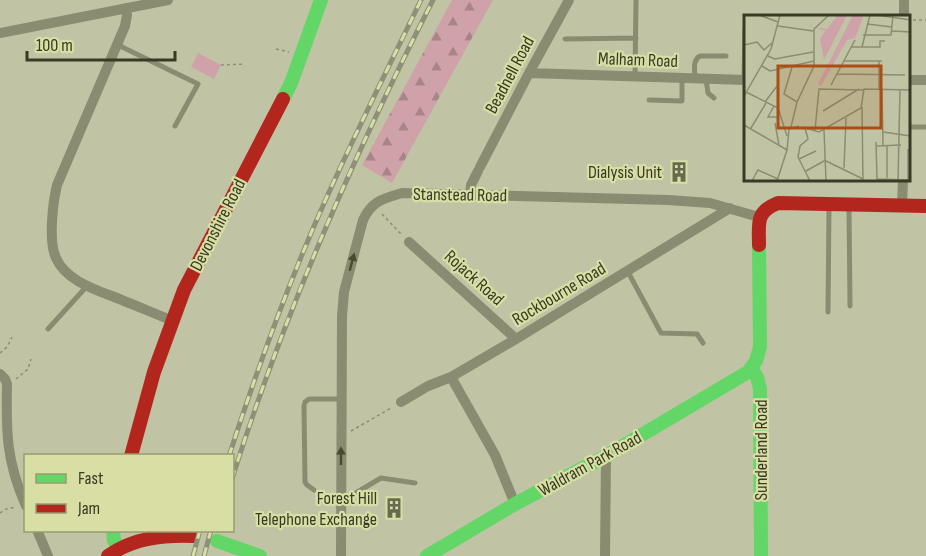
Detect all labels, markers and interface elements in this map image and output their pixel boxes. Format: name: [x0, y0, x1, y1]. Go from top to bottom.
inset map: [744, 15, 911, 182]
scale bar: [27, 24, 176, 62]
street label: Beadnell Road: [481, 33, 539, 117]
text: 100 m: [36, 35, 73, 56]
street label: Malham Road: [598, 48, 678, 72]
building icon: Dialysis Unit: [667, 160, 691, 184]
place label: Dialysis Unit: [588, 162, 663, 183]
street label: Devonshire Road: [186, 175, 250, 275]
street label: Stanstead Road: [413, 184, 507, 206]
street label: Rojack Road: [440, 246, 508, 310]
one-way arrow: [348, 253, 357, 271]
street label: Rockbourne Road: [509, 258, 609, 330]
street label: Sunderland Road: [751, 399, 772, 501]
street label: Waldram Park Road: [535, 427, 645, 501]
one-way arrow: [336, 446, 346, 465]
legend: [24, 454, 234, 532]
text: Fast: [78, 468, 104, 489]
place label: Forest Hill Telephone Exchange: [255, 488, 377, 530]
building icon: Forest Hill Telephone Exchange: [382, 496, 406, 520]
text: Jam: [77, 498, 100, 519]

